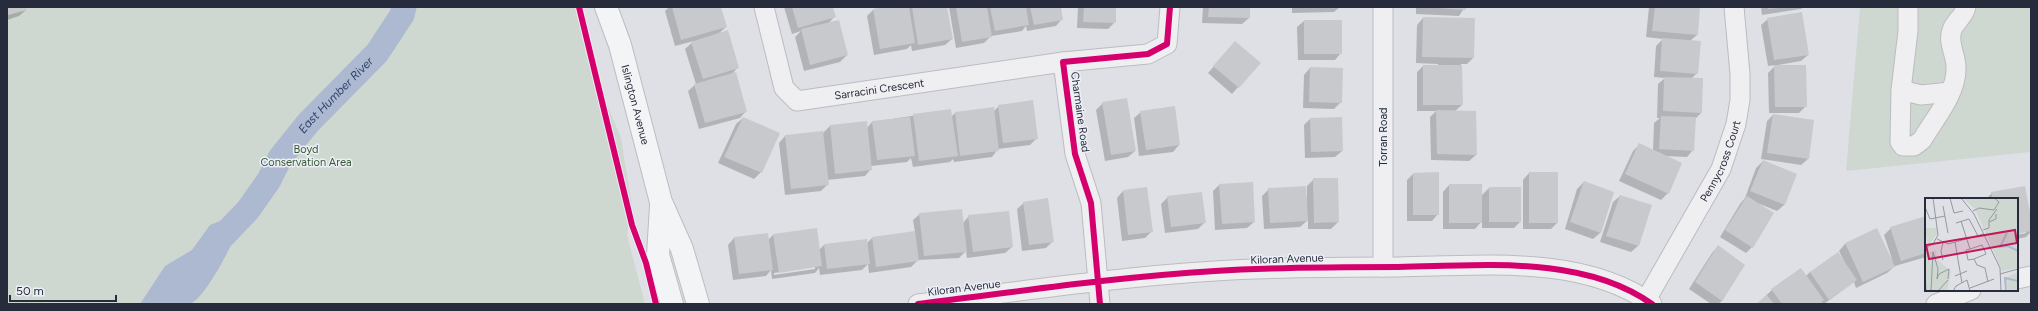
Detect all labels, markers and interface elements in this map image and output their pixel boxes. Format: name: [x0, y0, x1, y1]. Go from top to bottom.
water label: East Humber River: [295, 53, 377, 136]
street label: Islington Avenue: [619, 63, 652, 146]
street label: Charmaine Road: [1068, 71, 1092, 153]
street label: Sarracini Crescent: [834, 76, 925, 102]
street label: Torran Road: [1377, 108, 1390, 167]
street label: Pennycross Court: [1697, 120, 1743, 204]
park label: Boyd Conservation Area: [260, 143, 352, 169]
inset map: [1925, 198, 2018, 291]
street label: Kiloran Avenue: [1250, 251, 1324, 267]
scale bar: [10, 277, 116, 303]
street label: Kiloran Avenue: [927, 277, 1001, 299]
text: 50 m: [16, 284, 44, 298]

